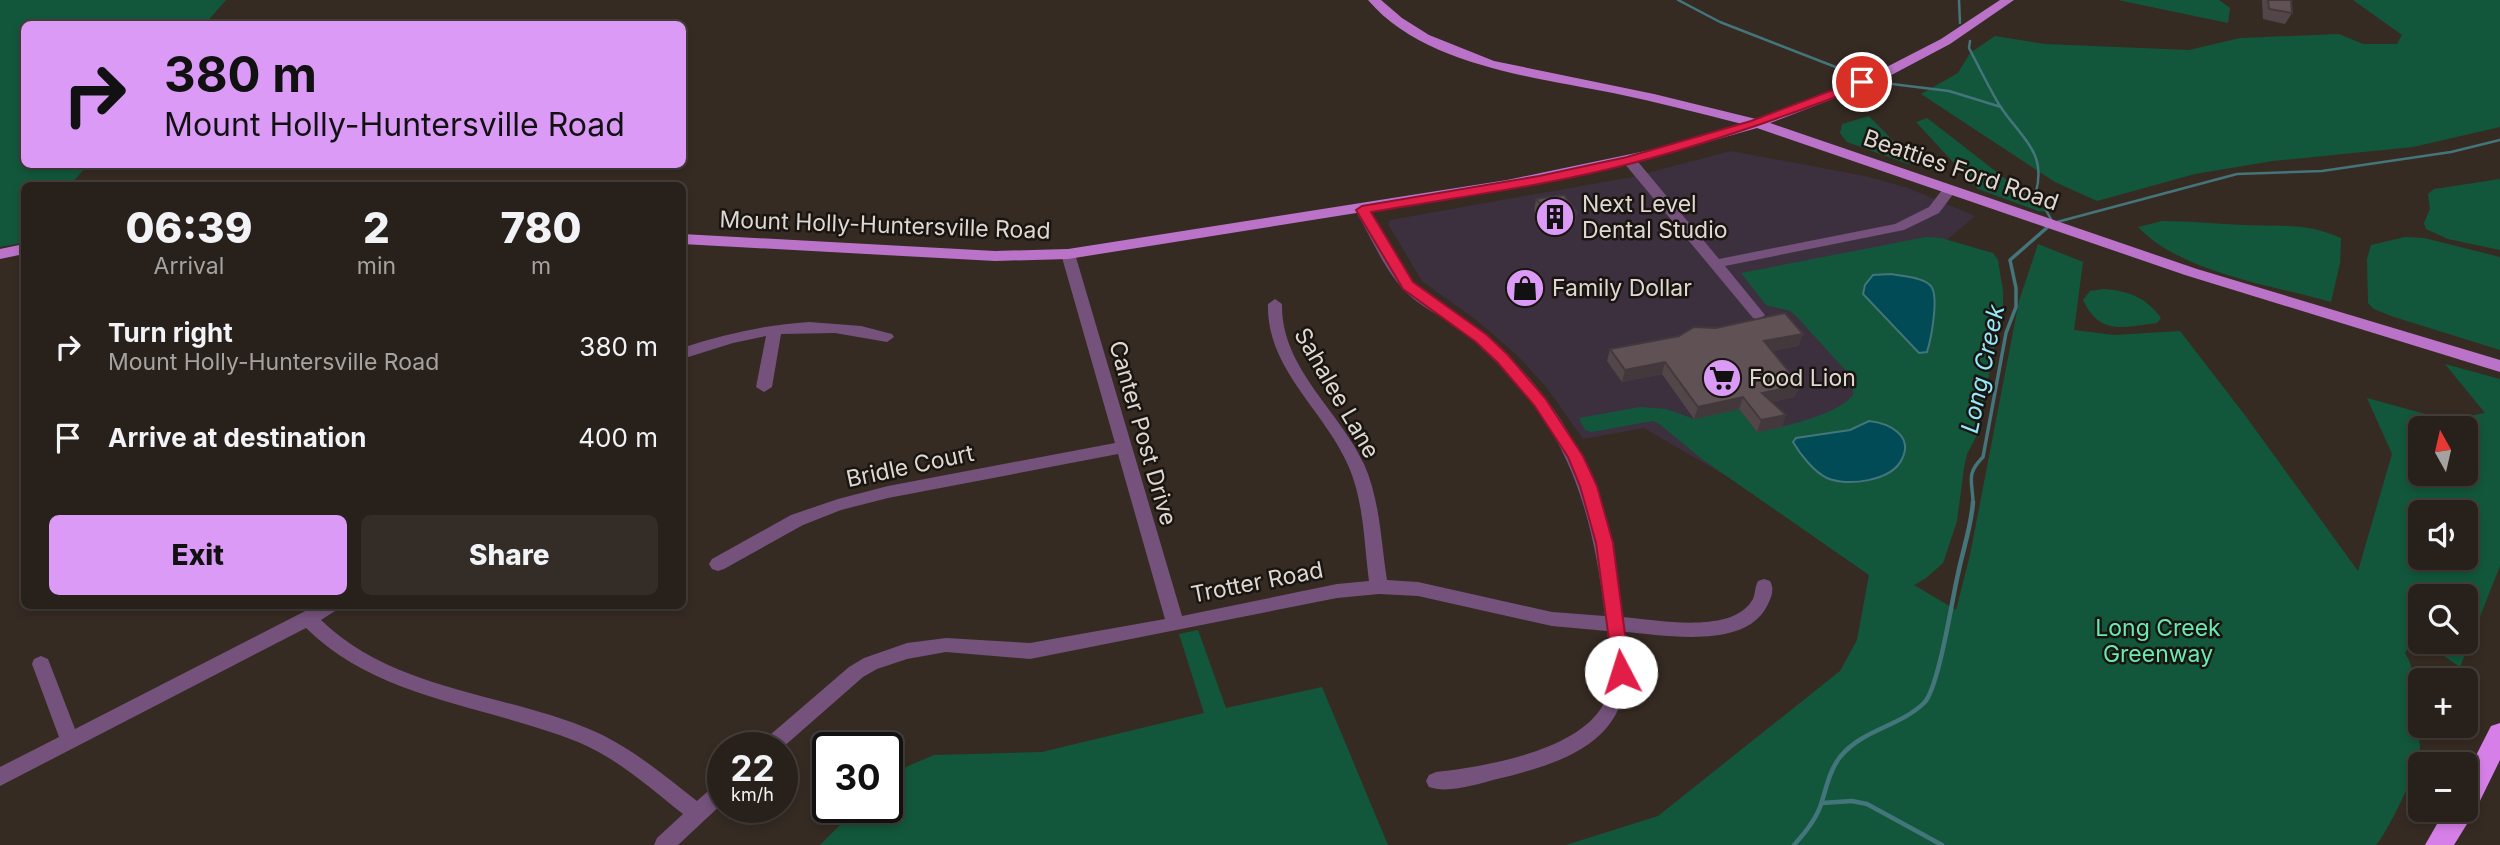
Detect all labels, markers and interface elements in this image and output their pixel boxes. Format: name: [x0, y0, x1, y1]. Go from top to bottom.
text: 380 m: [164, 45, 317, 104]
icon: right: [49, 49, 140, 140]
pin: [1832, 52, 1892, 112]
icon: arrive: [1843, 63, 1881, 101]
text: Mount Holly-Huntersville Road: [164, 105, 625, 144]
street label: Beatties Ford Road: [1860, 123, 2062, 217]
place label: Next Level Dental Studio: [1582, 190, 1728, 244]
building icon: Next Level Dental Studio: [1534, 196, 1576, 238]
text: 06:39: [125, 202, 252, 253]
text: 2: [363, 202, 390, 253]
text: 780: [501, 202, 582, 253]
street label: Mount Holly-Huntersville Road: [719, 205, 1051, 245]
text: Arrival: [154, 252, 224, 280]
text: min: [357, 252, 396, 280]
text: m: [531, 252, 551, 280]
shop icon: Family Dollar: [1504, 267, 1546, 309]
place label: Family Dollar: [1552, 274, 1692, 302]
water label: Long Creek: [1955, 301, 2010, 436]
text: Turn right: [108, 317, 233, 348]
street label: Sahalee Lane: [1288, 323, 1386, 463]
icon: right: [49, 328, 87, 366]
text: 380 m: [579, 331, 658, 362]
street label: Canter Post Drive: [1103, 337, 1183, 529]
text: Mount Holly-Huntersville Road: [108, 348, 439, 376]
supermarket icon: Food Lion: [1701, 357, 1743, 399]
place label: Food Lion: [1749, 364, 1856, 392]
north arrow: [2408, 416, 2478, 486]
map controls: [2408, 416, 2478, 822]
icon: arrive: [49, 419, 87, 457]
text: Arrive at destination: [108, 422, 367, 453]
text: 400 m: [578, 422, 658, 453]
street label: Bridle Court: [844, 439, 977, 493]
button: sound: [2408, 500, 2478, 570]
button: Exit: [49, 515, 347, 595]
button: Share: [361, 515, 658, 595]
street label: Trotter Road: [1189, 555, 1325, 609]
button: search: [2408, 584, 2478, 654]
park label: Long Creek Greenway: [2095, 614, 2221, 668]
position arrow: [1584, 635, 1658, 709]
button: +: [2408, 668, 2478, 738]
speed limit sign: 30: [812, 732, 903, 823]
text: 22: [730, 747, 775, 789]
button: −: [2408, 752, 2478, 822]
text: km/h: [731, 784, 774, 805]

